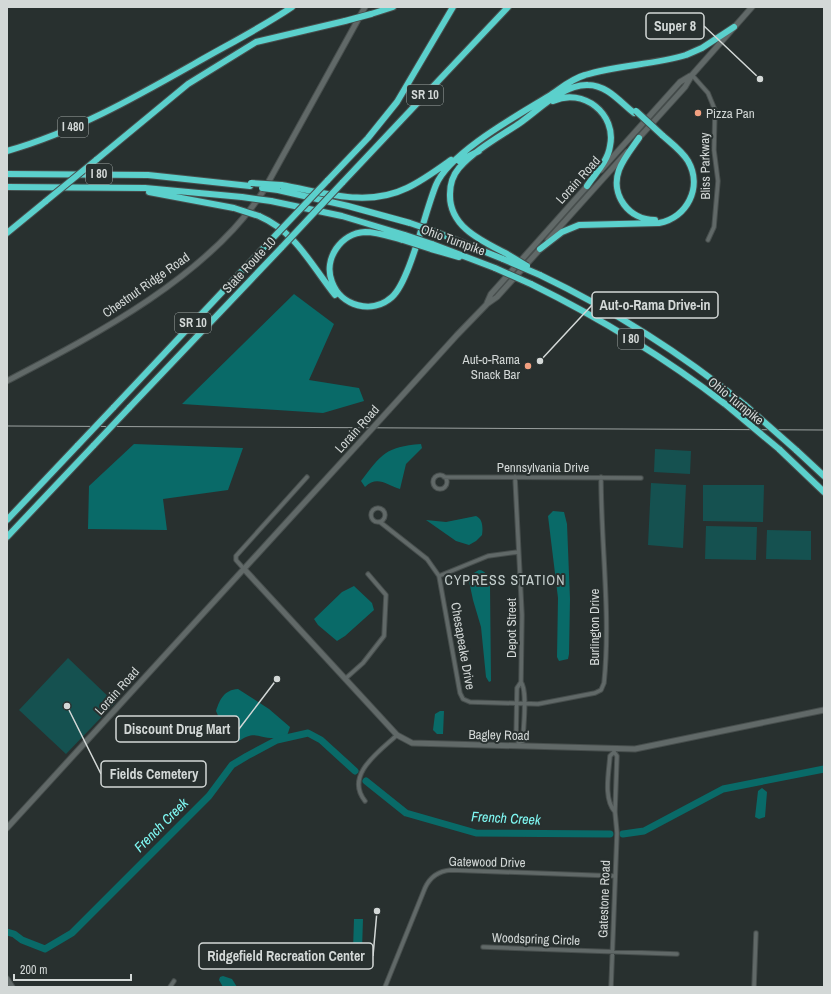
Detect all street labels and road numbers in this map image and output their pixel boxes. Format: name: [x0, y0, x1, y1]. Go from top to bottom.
road number: SR 10: [407, 85, 443, 105]
road number: I 480: [58, 117, 88, 137]
street label: Bliss Parkway: [696, 132, 714, 200]
street label: Lorain Road: [552, 152, 604, 207]
road number: I 80: [86, 164, 112, 184]
street label: Ohio Turnpike: [419, 221, 487, 259]
street label: State Route 10: [219, 233, 280, 297]
street label: Chestnut Ridge Road: [99, 249, 193, 321]
road number: SR 10: [175, 313, 211, 333]
road number: I 80: [618, 329, 644, 349]
street label: Ohio Turnpike: [705, 373, 767, 429]
street label: Lorain Road: [331, 401, 383, 456]
street label: Pennsylvania Drive: [497, 459, 589, 476]
street label: Burlington Drive: [586, 588, 603, 666]
street label: Depot Street: [503, 598, 520, 658]
street label: Chesapeake Drive: [447, 601, 479, 691]
street label: Lorain Road: [91, 663, 143, 718]
street label: Bagley Road: [468, 726, 530, 744]
street label: Gatewood Drive: [448, 853, 526, 871]
street label: Gatestone Road: [594, 860, 614, 938]
street label: Woodspring Circle: [492, 929, 580, 949]

